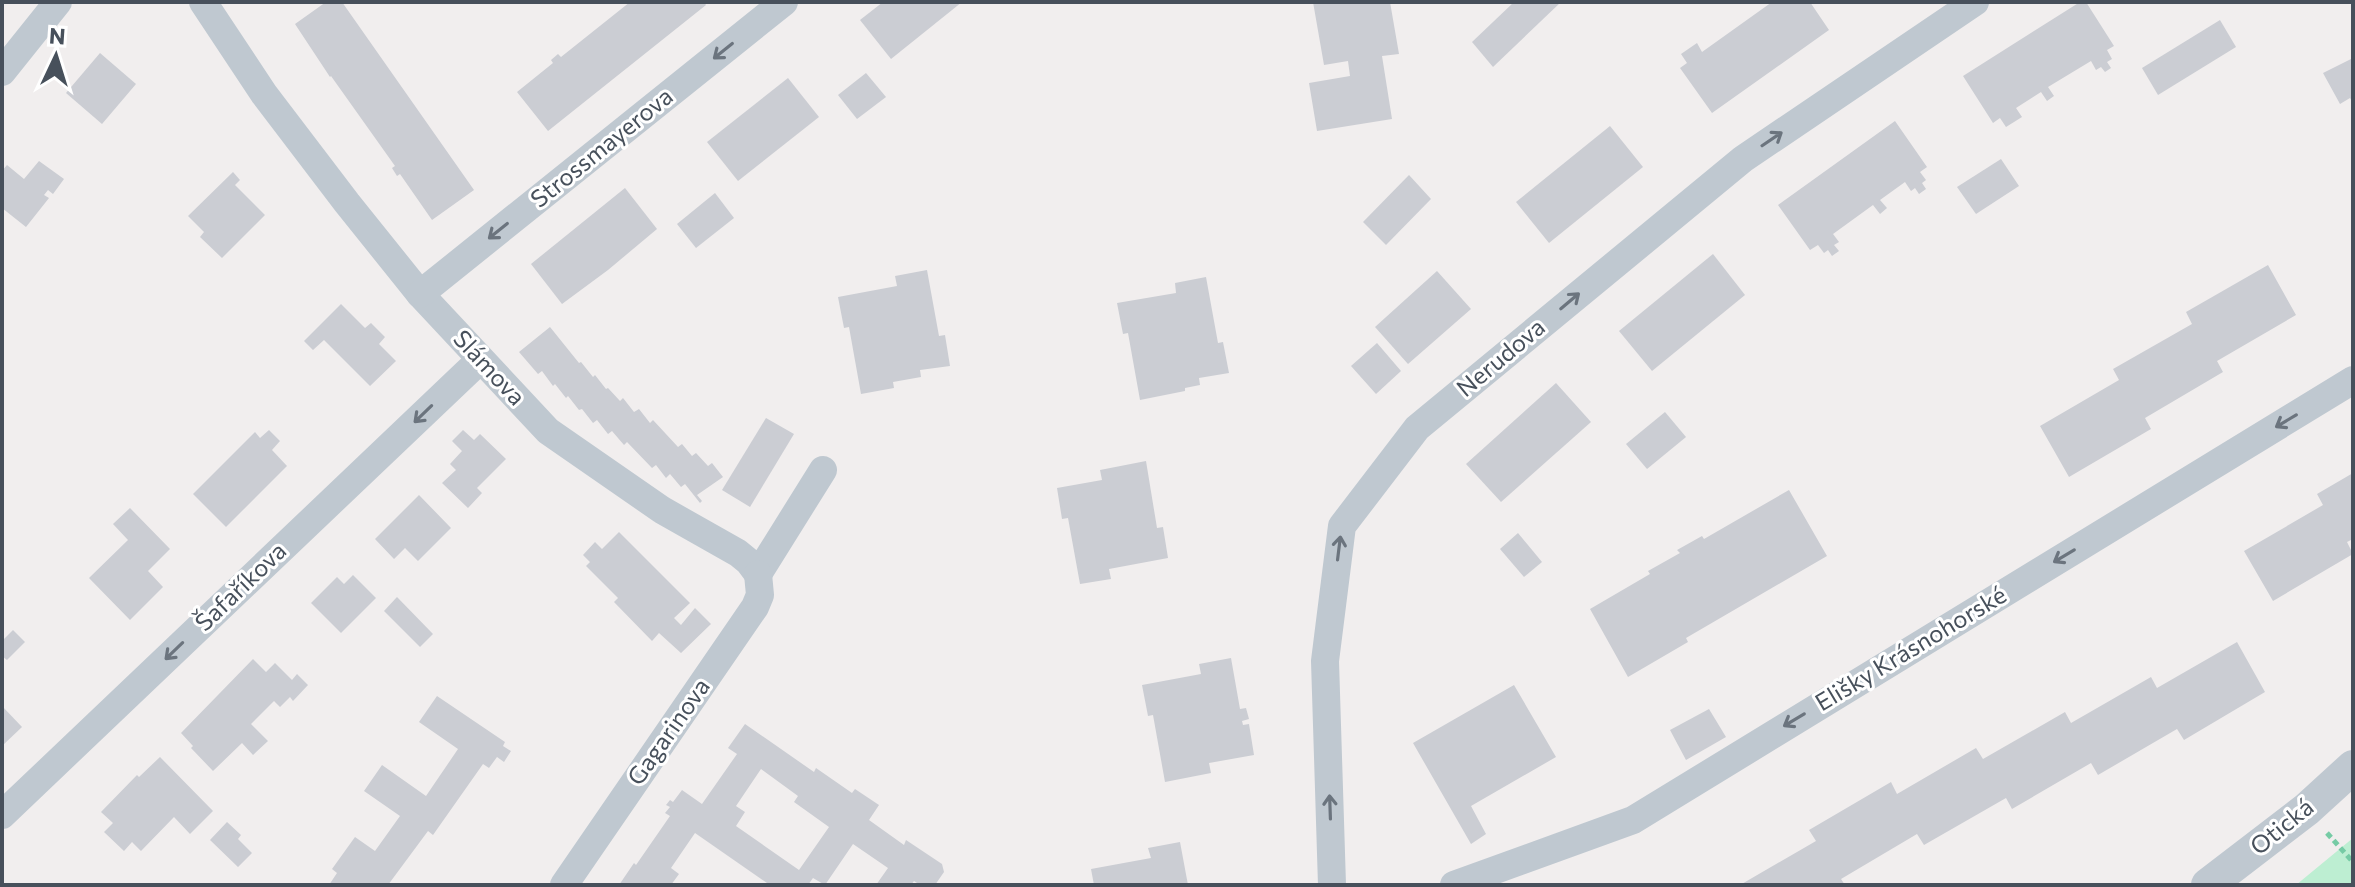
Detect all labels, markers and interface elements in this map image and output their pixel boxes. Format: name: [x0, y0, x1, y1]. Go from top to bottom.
north arrow: [16, 16, 96, 96]
text: N: [48, 22, 67, 50]
one-way arrow: [713, 42, 734, 60]
street label: Strossmayerova: [524, 81, 678, 213]
one-way arrow: [1761, 131, 1783, 147]
one-way arrow: [488, 222, 509, 240]
one-way arrow: [1559, 293, 1580, 311]
street label: Nerudova: [1450, 312, 1550, 402]
street label: Slámova: [448, 323, 532, 411]
one-way arrow: [413, 404, 433, 423]
one-way arrow: [2275, 413, 2298, 429]
street label: Šafaříkova: [188, 535, 291, 636]
one-way arrow: [1332, 536, 1347, 561]
one-way arrow: [2053, 548, 2076, 564]
street label: Elišky Krásnohorské: [1809, 579, 2011, 716]
one-way arrow: [164, 641, 184, 660]
street label: Gagarinova: [620, 672, 715, 790]
one-way arrow: [1784, 712, 1806, 729]
street label: Otická: [2244, 792, 2319, 860]
one-way arrow: [1322, 794, 1337, 821]

